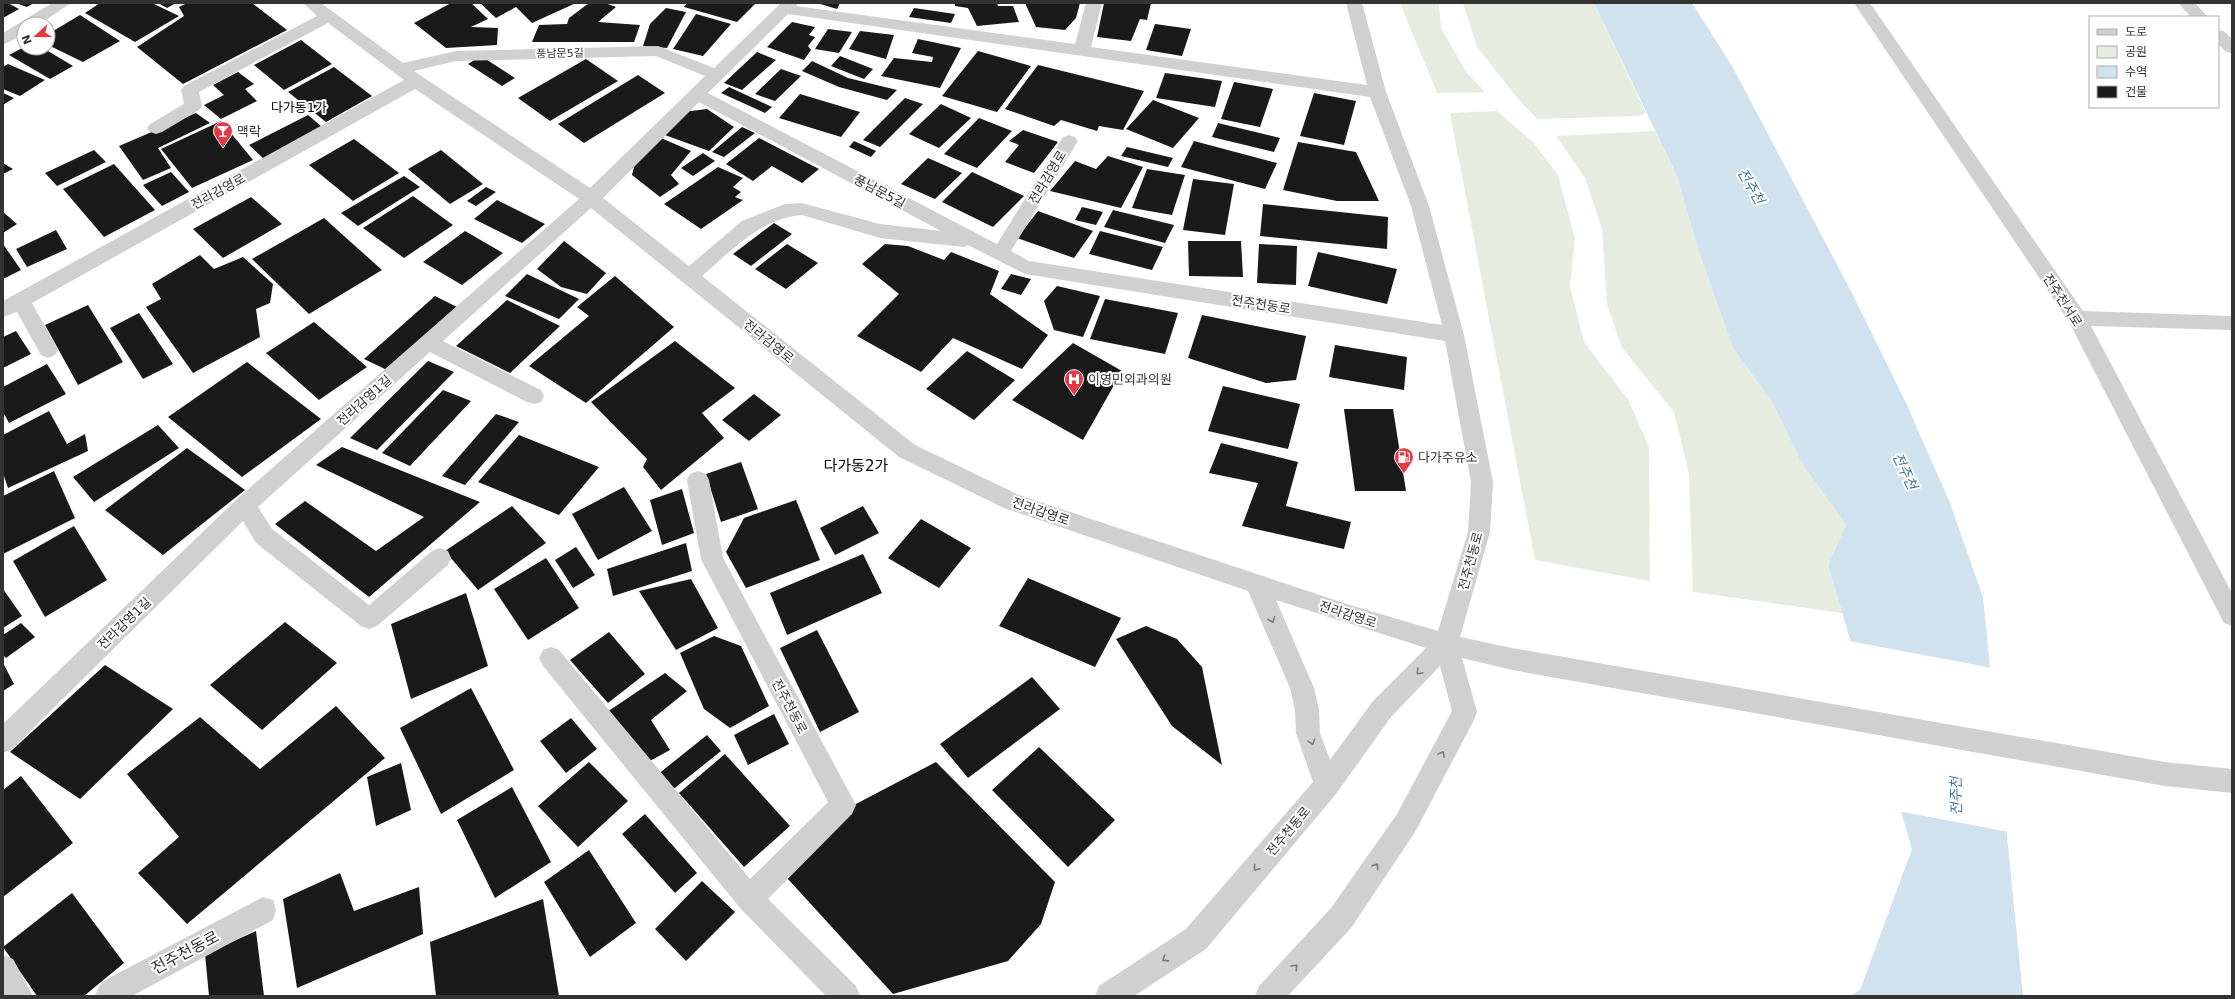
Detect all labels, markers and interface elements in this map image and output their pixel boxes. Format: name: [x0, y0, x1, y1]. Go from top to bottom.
north arrow: [16, 16, 56, 56]
legend: [2089, 16, 2219, 108]
text: 도로: [2125, 25, 2147, 39]
text: N: [19, 33, 35, 46]
text: 공원: [2125, 45, 2147, 59]
street label: 풍남문5길: [536, 47, 584, 60]
text: 수역: [2125, 65, 2147, 79]
text: 건물: [2125, 85, 2147, 99]
district label: 다가동1가: [271, 100, 327, 115]
bar icon: 맥락: [212, 120, 234, 148]
place label: 맥락: [237, 124, 261, 139]
street label: 전라감영로: [1026, 148, 1069, 207]
water label: 전주천: [1734, 165, 1768, 208]
street label: 전라감영로: [188, 170, 248, 212]
street label: 풍남문5길: [851, 172, 908, 211]
street label: 전주천서로: [2040, 271, 2085, 329]
street label: 전주천동로: [1230, 292, 1292, 317]
street label: 전라감영로: [741, 317, 797, 366]
hospital icon: 이영민외과의원: [1063, 368, 1085, 396]
street label: 전라감영1길: [334, 372, 395, 429]
place label: 이영민외과의원: [1088, 372, 1172, 387]
fuel station icon: 다가주유소: [1393, 446, 1415, 474]
place label: 다가주유소: [1418, 450, 1478, 465]
water label: 전주천: [1890, 450, 1921, 493]
district label: 다가동2가: [824, 457, 889, 475]
street label: 전라감영로: [1010, 495, 1072, 528]
street label: 전주천동로: [1455, 530, 1485, 592]
street label: 전라감영1길: [95, 594, 154, 652]
street label: 전라감영로: [1317, 598, 1379, 631]
one-way arrow: [1267, 616, 1275, 623]
one-way arrow: [1416, 667, 1424, 675]
street label: 전주천동로: [769, 676, 810, 736]
one-way arrow: [1307, 739, 1315, 746]
one-way arrow: [1437, 751, 1445, 759]
water label: 전주천: [1948, 775, 1964, 815]
street label: 전주천동로: [1263, 804, 1313, 859]
one-way arrow: [1254, 863, 1261, 871]
one-way arrow: [1371, 864, 1378, 871]
street label: 전주천동로: [148, 927, 222, 978]
one-way arrow: [1162, 954, 1169, 962]
one-way arrow: [1290, 965, 1297, 972]

